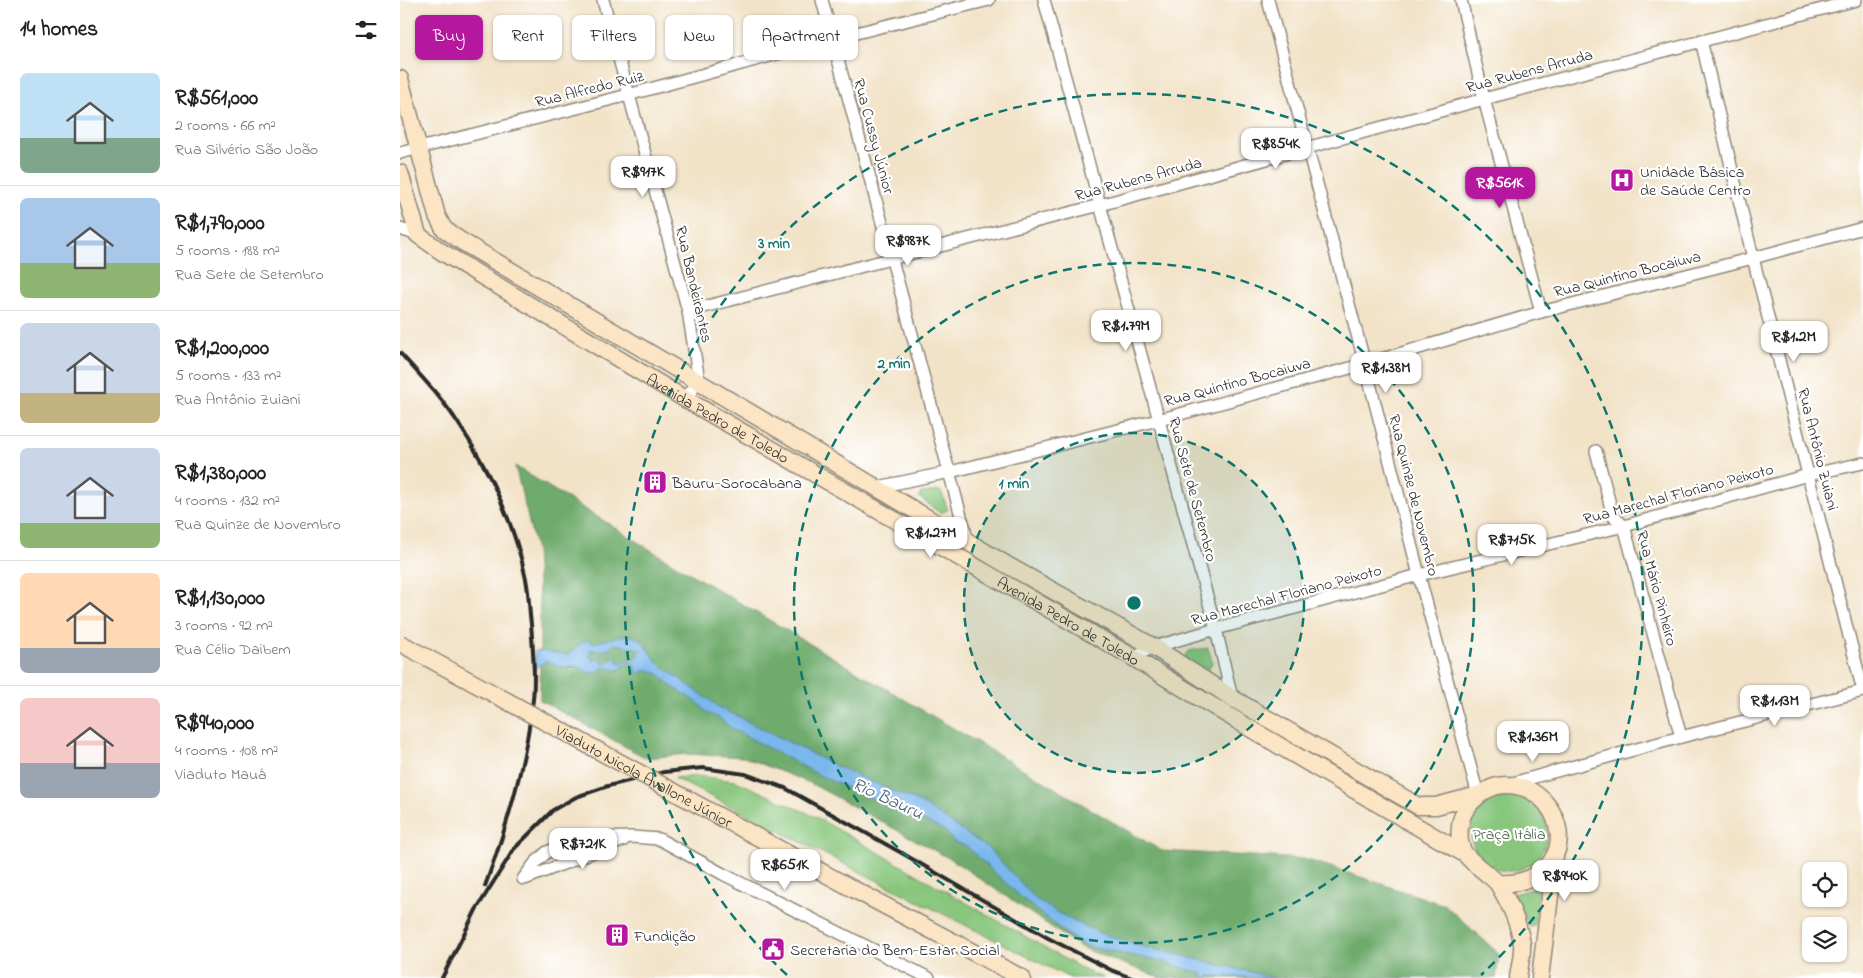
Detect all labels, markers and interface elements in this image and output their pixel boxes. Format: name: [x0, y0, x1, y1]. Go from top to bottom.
text: 14 homes: [20, 15, 98, 45]
chip: Buy: [415, 15, 483, 60]
chip: Rent: [493, 15, 562, 60]
chip: Filters: [572, 15, 655, 60]
chip: New: [665, 15, 733, 60]
chip: Apartment: [743, 15, 858, 60]
icon: filters: [352, 16, 380, 44]
street label: Rua Rubens Arruda: [1463, 43, 1596, 100]
street label: Rua Alfredo Ruiz: [533, 65, 647, 115]
street label: Rua Cussy Júnior: [846, 76, 900, 197]
text: R$561,000: [175, 84, 258, 114]
icon: home: [60, 93, 120, 153]
text: 2 rooms · 66 m²: [175, 114, 276, 138]
pin: R$854K: [1235, 128, 1317, 170]
text: R$854K: [1252, 132, 1300, 156]
text: Rua Silvério São João: [175, 138, 318, 162]
street label: Rua Rubens Arruda: [1072, 151, 1205, 208]
pin: R$917K: [602, 156, 684, 198]
text: R$917K: [622, 160, 664, 184]
place label: Unidade Básica de Saúde Centro: [1640, 161, 1751, 203]
pin: R$561K: [1459, 166, 1541, 209]
hospital icon: Unidade Básica de Saúde Centro: [1609, 167, 1635, 193]
text: R$561K: [1476, 171, 1524, 195]
text: R$1,790,000: [175, 209, 264, 239]
icon: home: [60, 218, 120, 278]
street label: Rua Bandeirantes: [668, 224, 718, 345]
pin: R$987K: [867, 224, 949, 267]
text: R$987K: [886, 229, 930, 253]
text: 3 min: [757, 233, 790, 255]
text: 5 rooms · 188 m²: [175, 239, 280, 263]
street label: Rua Quintino Bocaiuva: [1551, 245, 1704, 305]
text: Rua Sete de Setembro: [175, 263, 324, 287]
pin: R$1.79M: [1080, 310, 1172, 352]
text: R$1.79M: [1102, 314, 1150, 338]
pin: R$1.2M: [1753, 320, 1835, 363]
text: R$1.2M: [1772, 325, 1816, 349]
text: R$1,200,000: [175, 334, 269, 364]
icon: home: [60, 343, 120, 403]
street label: Rua Quintino Bocaiuva: [1162, 352, 1313, 414]
pin: R$1.38M: [1340, 352, 1432, 394]
text: 2 min: [877, 353, 911, 375]
text: R$1.38M: [1361, 356, 1411, 380]
text: 5 rooms · 133 m²: [175, 364, 281, 388]
street label: Avenida Pedro de Toledo: [641, 368, 793, 471]
street label: Rua Antônio Zuiani: [1790, 386, 1844, 513]
text: Rua Antônio Zuiani: [175, 388, 301, 412]
street label: Rua Quinze de Novembro: [1381, 412, 1445, 579]
street label: Rua Sete de Setembro: [1161, 415, 1223, 565]
street label: Rua Marechal Floriano Peixoto: [1581, 458, 1776, 532]
text: R$1,380,000: [175, 459, 266, 489]
icon: home: [60, 468, 120, 528]
building icon: Bauru-Sorocabana: [642, 469, 668, 495]
place label: Bauru-Sorocabana: [671, 472, 802, 496]
text: 1 min: [999, 473, 1030, 495]
text: 4 rooms · 132 m²: [175, 489, 280, 513]
text: Rua Quinze de Novembro: [175, 513, 341, 537]
pin: R$1.27M: [885, 516, 977, 559]
text: R$1.27M: [905, 521, 957, 545]
pin: R$715K: [1471, 524, 1553, 566]
text: R$715K: [1488, 528, 1536, 552]
street label: Rua Mário Pinheiro: [1629, 528, 1683, 649]
street label: Rua Marechal Floriano Peixoto: [1189, 559, 1384, 633]
street label: Avenida Pedro de Toledo: [992, 571, 1144, 673]
text: R$1,130,000: [175, 584, 265, 614]
icon: home: [60, 593, 120, 653]
centre of rings: [1125, 594, 1143, 612]
text: 3 rooms · 92 m²: [175, 614, 273, 638]
text: Rua Célio Daibem: [175, 638, 291, 662]
pin: R$1.13M: [1729, 684, 1821, 727]
text: R$1.13M: [1751, 689, 1799, 713]
text: R$940,000: [175, 709, 254, 739]
icon: home: [60, 718, 120, 778]
street label: Viaduto Nicola Avallone Júnior: [550, 719, 736, 835]
pin: R$1.36M: [1487, 720, 1579, 763]
text: R$1.36M: [1508, 725, 1558, 749]
text: 4 rooms · 108 m²: [175, 739, 278, 763]
text: Viaduto Mauá: [175, 763, 266, 787]
water label: Rio Bauru: [848, 772, 927, 827]
park label: Praça Itália: [1472, 823, 1546, 847]
pin: R$721K: [542, 828, 624, 870]
text: R$721K: [560, 832, 606, 856]
pin: R$651K: [744, 848, 826, 891]
text: R$651K: [761, 853, 809, 877]
pin: R$940K: [1524, 860, 1606, 902]
map controls: [1802, 862, 1847, 962]
button: locate: [1802, 862, 1847, 907]
text: R$940K: [1543, 864, 1587, 888]
button: layers: [1802, 917, 1847, 962]
building icon: Fundição: [604, 922, 630, 948]
place label: Fundição: [633, 925, 696, 949]
public building icon: Secretaria do Bem-Estar Social: [760, 936, 786, 962]
place label: Secretaria do Bem-Estar Social: [790, 939, 1000, 963]

